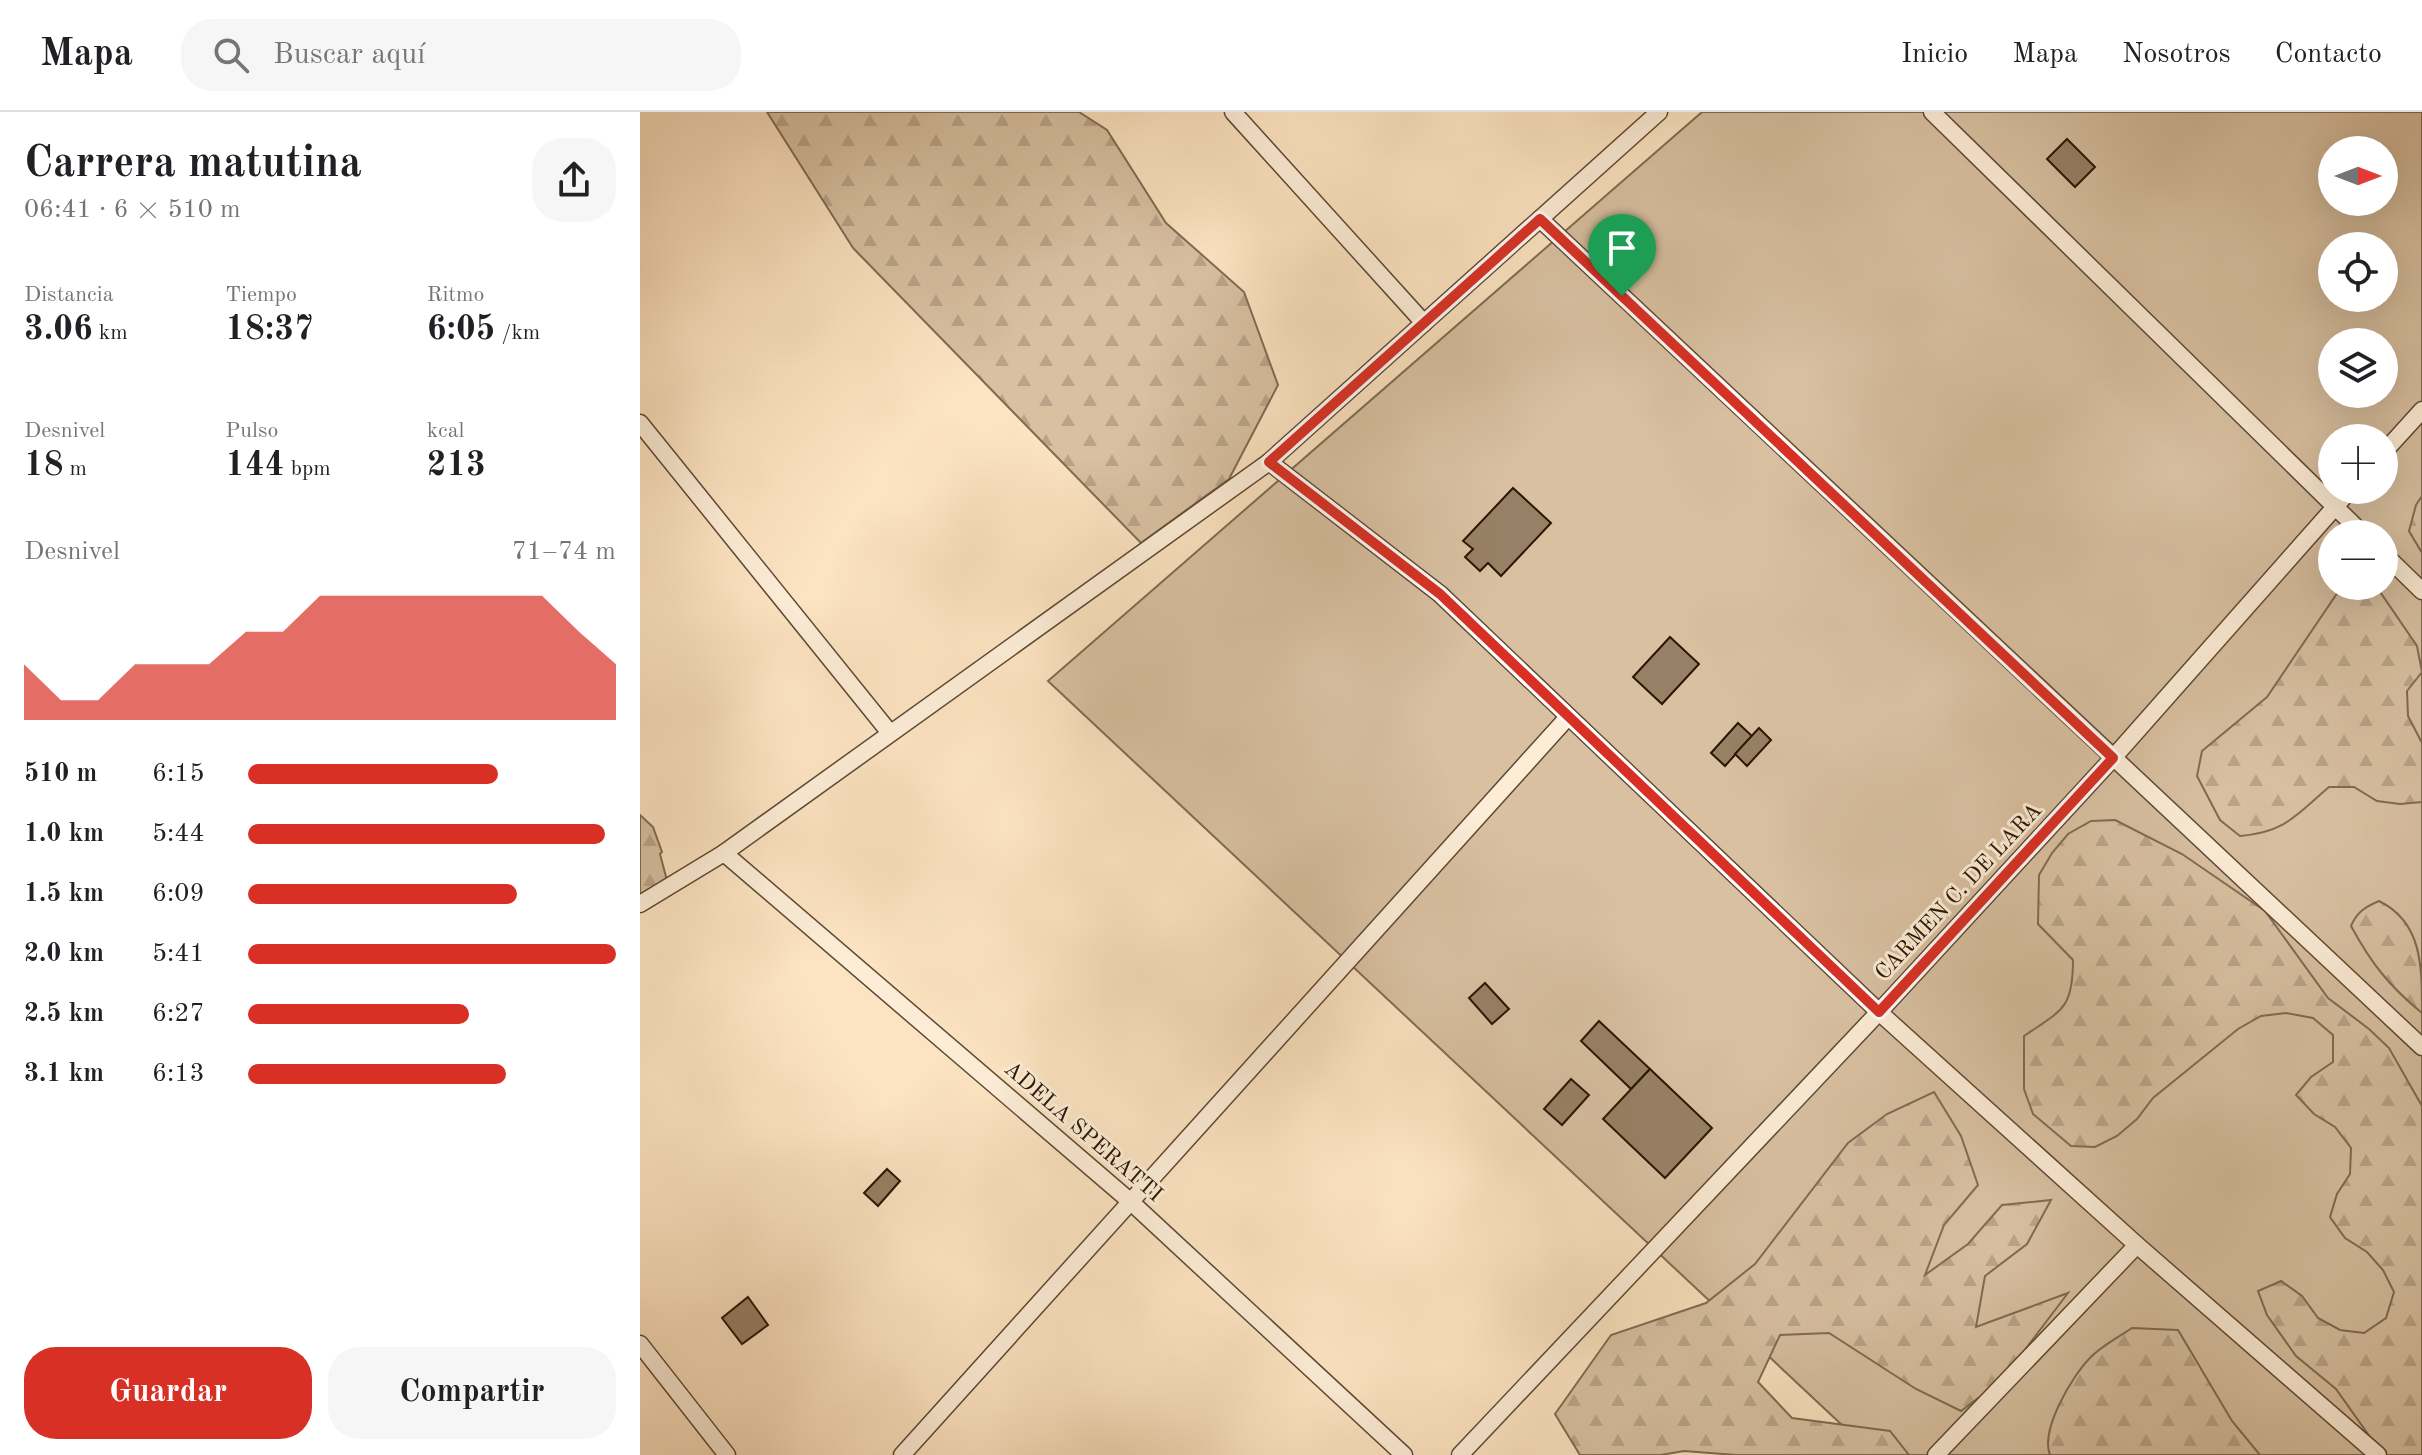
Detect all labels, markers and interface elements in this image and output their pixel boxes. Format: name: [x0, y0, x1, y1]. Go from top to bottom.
search box: [181, 19, 741, 91]
icon: search: [209, 33, 253, 77]
text: Mapa: [40, 36, 133, 74]
text: Buscar aquí: [273, 40, 425, 70]
text: Inicio: [1901, 41, 1968, 69]
text: Mapa: [2012, 41, 2078, 69]
text: Nosotros: [2122, 41, 2231, 69]
text: Contacto: [2275, 41, 2382, 69]
north arrow: [2318, 136, 2398, 216]
map controls: [2318, 136, 2398, 600]
button: share: [532, 138, 616, 222]
text: Carrera matutina: [24, 142, 362, 186]
text: 06:41 · 6 × 510 m: [24, 197, 241, 223]
pin: [1588, 214, 1656, 296]
icon: arrive: [1600, 226, 1644, 270]
button: locate: [2318, 232, 2398, 312]
text: Distancia: [24, 284, 114, 306]
text: Tiempo: [225, 284, 297, 306]
text: Ritmo: [427, 284, 484, 306]
text: 3.06: [24, 313, 93, 347]
text: 18:37: [225, 313, 314, 347]
text: 6:05: [427, 313, 495, 347]
text: km: [93, 322, 128, 344]
text: /km: [495, 322, 540, 344]
button: layers: [2318, 328, 2398, 408]
text: Desnivel: [24, 420, 105, 442]
text: Pulso: [225, 420, 278, 442]
text: kcal: [427, 420, 465, 442]
button: +: [2318, 424, 2398, 504]
text: 18: [24, 449, 63, 483]
text: 144: [225, 449, 285, 483]
text: 213: [427, 449, 486, 483]
text: m: [63, 458, 87, 480]
text: bpm: [285, 458, 331, 480]
button: −: [2318, 520, 2398, 600]
text: Desnivel: [24, 539, 120, 565]
text: 71–74 m: [512, 539, 616, 565]
text: 510 m: [24, 761, 97, 787]
text: 6:15: [152, 761, 205, 787]
street label: CARMEN C. DE LARA: [1872, 799, 2046, 985]
text: 1.0 km: [24, 821, 104, 847]
text: 5:44: [152, 821, 205, 847]
text: 1.5 km: [24, 881, 104, 907]
text: 6:09: [152, 881, 205, 907]
text: 2.0 km: [24, 941, 104, 967]
text: 5:41: [152, 941, 205, 967]
text: 2.5 km: [24, 1001, 104, 1027]
text: 6:27: [152, 1001, 205, 1027]
street label: ADELA SPERATTI: [1000, 1058, 1166, 1206]
text: 3.1 km: [24, 1061, 104, 1087]
text: 6:13: [152, 1061, 205, 1087]
button: Guardar: [24, 1347, 312, 1439]
button: Compartir: [328, 1347, 616, 1439]

